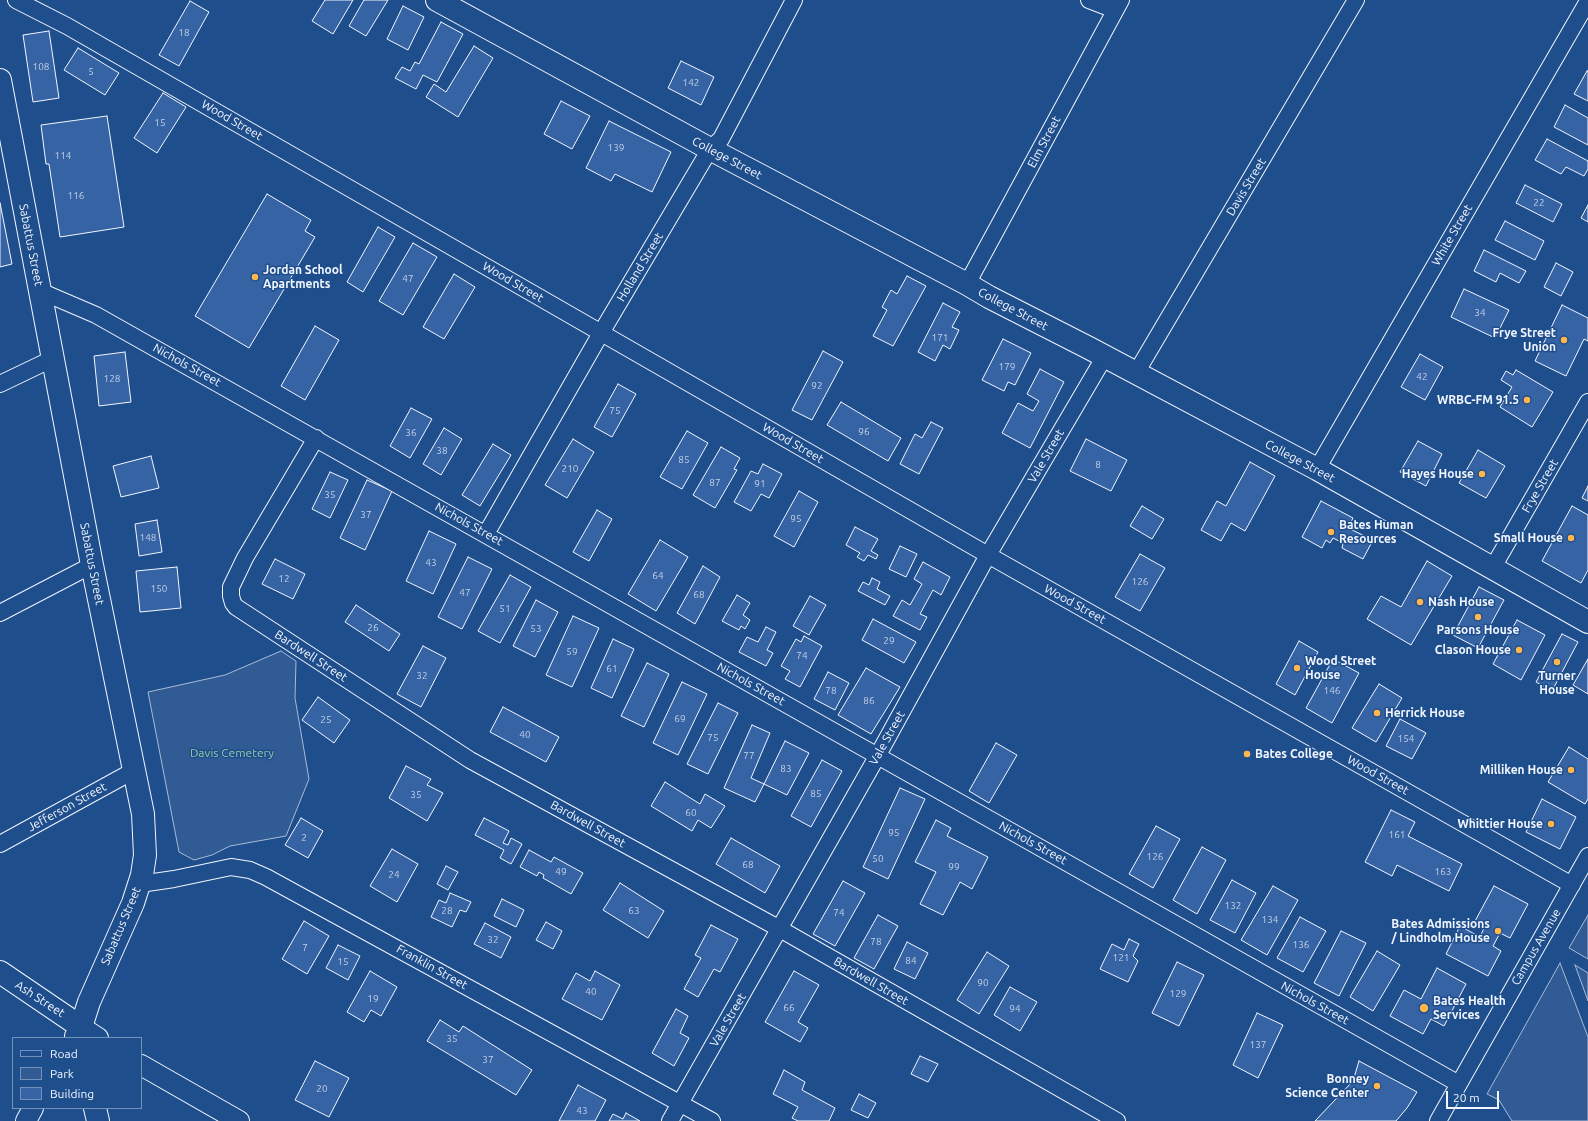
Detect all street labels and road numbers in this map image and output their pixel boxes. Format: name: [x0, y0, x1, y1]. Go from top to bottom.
street label: Wood Street: [199, 97, 265, 143]
street label: Elm Street: [1024, 114, 1064, 170]
street label: College Street: [690, 134, 764, 182]
street label: Davis Street: [1223, 155, 1269, 219]
street label: White Street: [1429, 202, 1475, 268]
street label: Sabattus Street: [16, 203, 46, 287]
street label: Holland Street: [614, 230, 666, 304]
street label: Wood Street: [480, 259, 546, 305]
street label: College Street: [976, 285, 1050, 333]
street label: Nichols Street: [150, 340, 224, 390]
street label: Wood Street: [760, 420, 826, 466]
street label: Vale Street: [1025, 427, 1067, 485]
street label: College Street: [1263, 437, 1337, 485]
street label: Frye Street: [1519, 457, 1561, 515]
street label: Nichols Street: [432, 499, 506, 549]
street label: Sabattus Street: [77, 522, 107, 606]
street label: Wood Street: [1042, 581, 1108, 627]
street label: Bardwell Street: [272, 627, 350, 685]
street label: Nichols Street: [714, 659, 788, 709]
street label: Vale Street: [866, 708, 908, 768]
street label: Wood Street: [1345, 752, 1411, 798]
street label: Jefferson Street: [25, 779, 109, 835]
street label: Bardwell Street: [548, 797, 628, 851]
street label: Nichols Street: [996, 818, 1070, 868]
street label: Sabattus Street: [98, 885, 144, 967]
street label: Campus Avenue: [1508, 906, 1564, 988]
street label: Franklin Street: [394, 942, 470, 992]
street label: Bardwell Street: [831, 954, 911, 1008]
street label: Ash Street: [12, 978, 68, 1020]
street label: Nichols Street: [1278, 978, 1352, 1028]
street label: Vale Street: [707, 991, 749, 1049]

